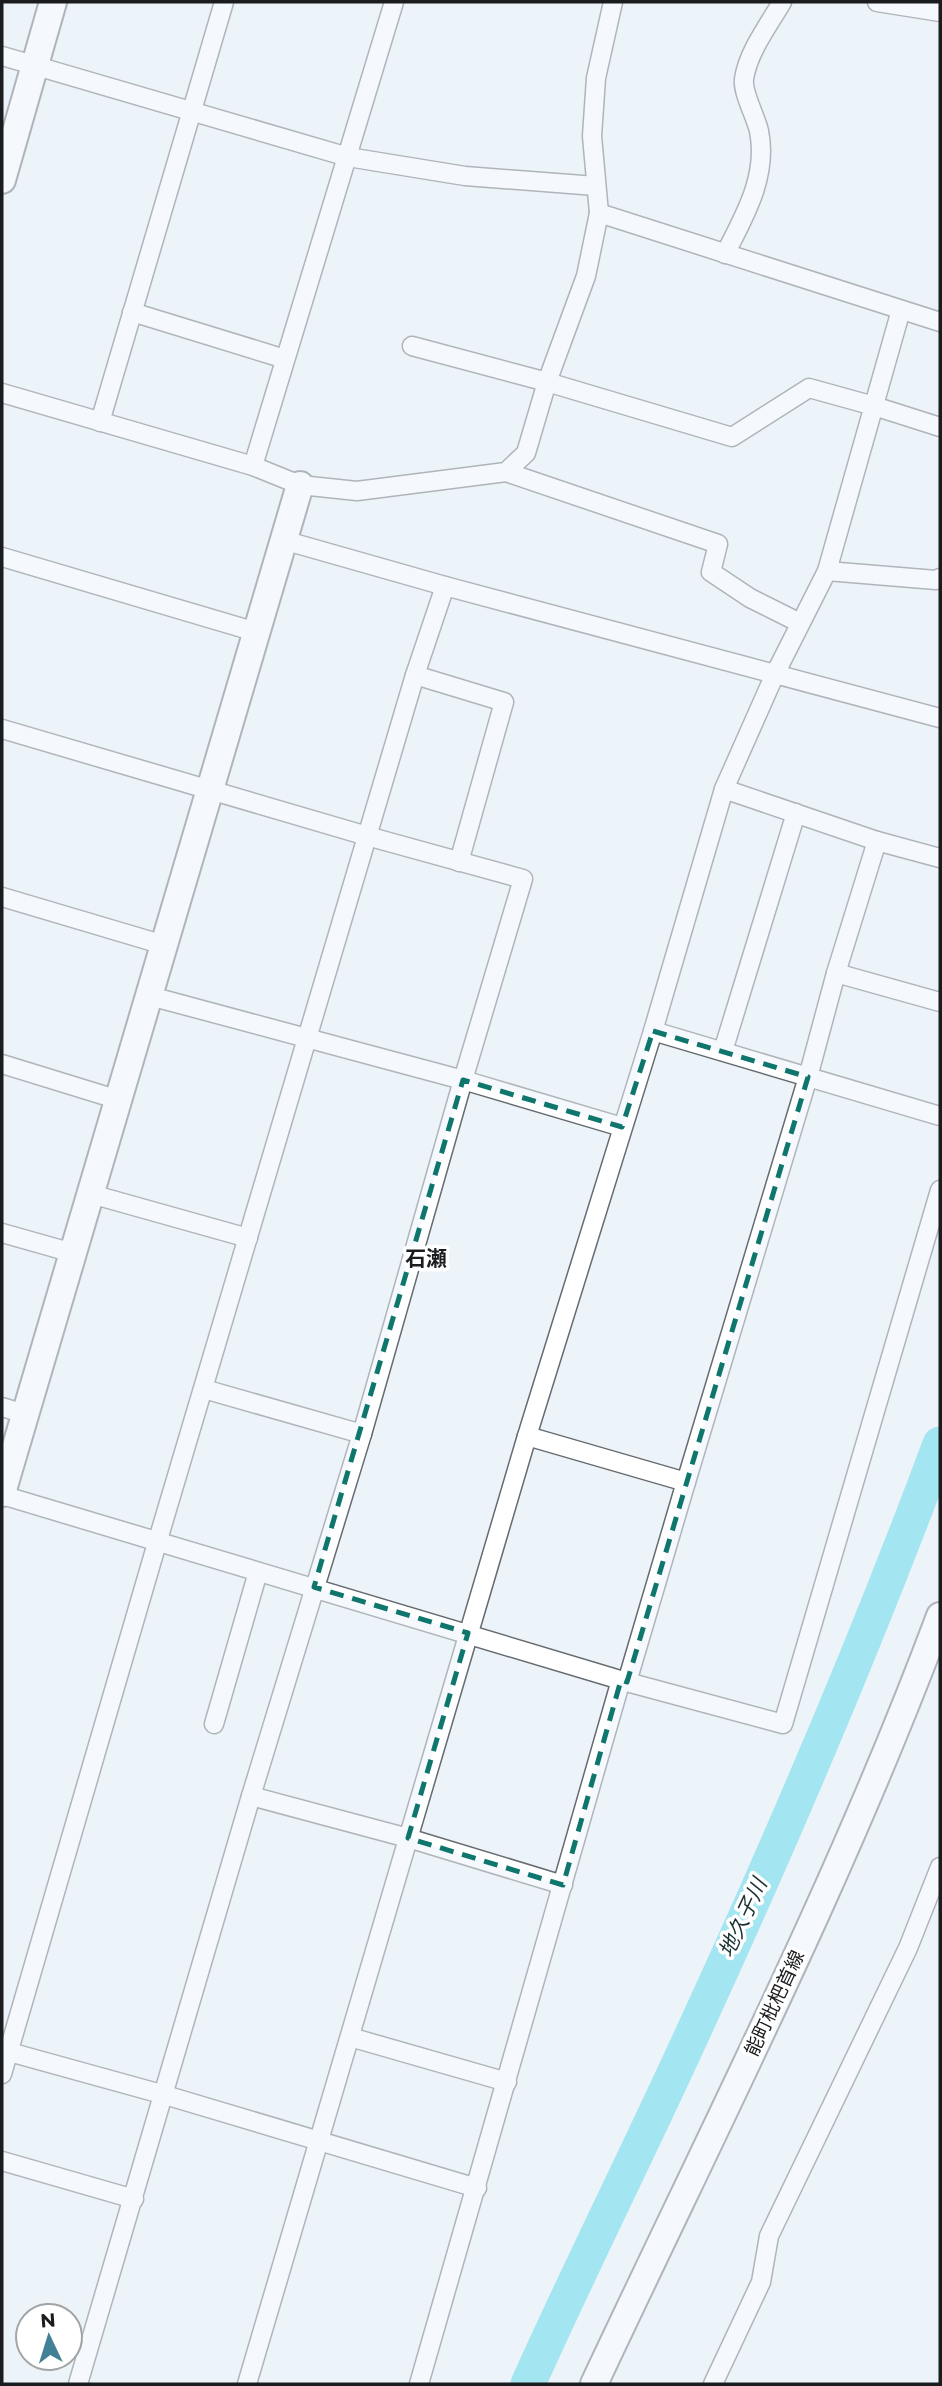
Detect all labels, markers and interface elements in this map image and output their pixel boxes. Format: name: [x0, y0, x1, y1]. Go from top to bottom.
district label: 石瀬: [405, 1246, 447, 1271]
water label: 地久子川: [713, 1873, 772, 1961]
street label: 能町枇杷首線: [740, 1947, 809, 2060]
north arrow: [14, 2302, 84, 2372]
text: N: [39, 2309, 56, 2333]

